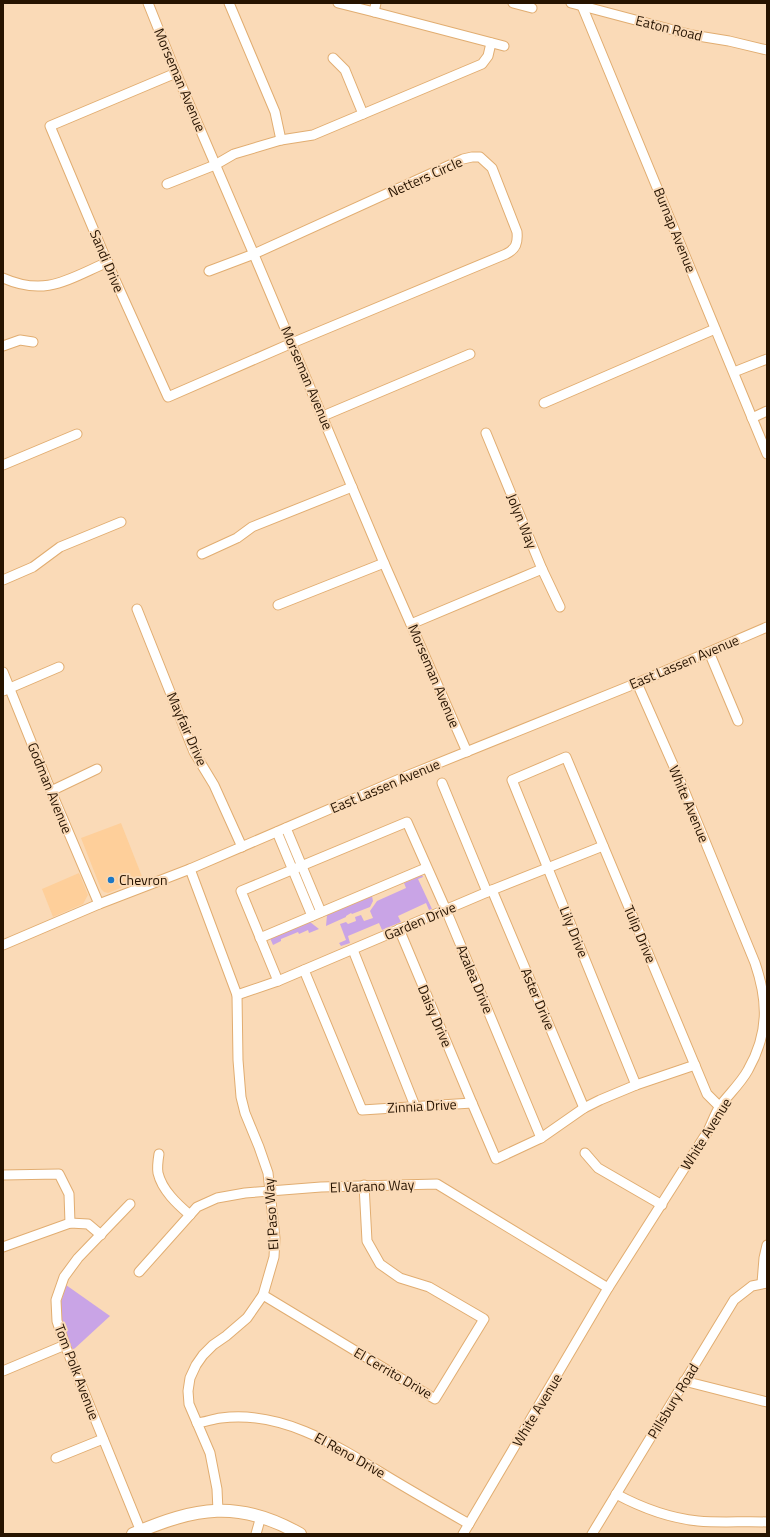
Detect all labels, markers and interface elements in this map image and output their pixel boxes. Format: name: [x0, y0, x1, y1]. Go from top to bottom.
street label: Eaton Road: [634, 9, 705, 46]
street label: Morseman Avenue: [149, 25, 212, 135]
street label: Netters Circle: [384, 151, 465, 202]
street label: Burnap Avenue: [649, 184, 702, 275]
street label: Sandi Drive: [85, 226, 130, 295]
street label: Morseman Avenue: [276, 323, 339, 433]
street label: Jolyn Way: [502, 490, 543, 552]
street label: Morseman Avenue: [403, 621, 466, 731]
street label: East Lassen Avenue: [626, 629, 742, 694]
street label: Mayfair Drive: [162, 689, 213, 769]
street label: Godman Avenue: [23, 739, 78, 836]
street label: East Lassen Avenue: [327, 753, 443, 818]
street label: White Avenue: [664, 762, 715, 846]
place label: Chevron: [119, 869, 167, 890]
marker: Chevron: [106, 875, 116, 885]
street label: Garden Drive: [381, 896, 459, 945]
street label: Tulip Drive: [619, 902, 662, 966]
street label: Lily Drive: [555, 903, 594, 961]
street label: Azalea Drive: [452, 941, 499, 1016]
street label: Aster Drive: [516, 965, 561, 1033]
street label: Daisy Drive: [413, 981, 458, 1050]
street label: Zinnia Drive: [387, 1093, 457, 1118]
street label: White Avenue: [675, 1093, 736, 1174]
street label: El Varano Way: [329, 1174, 415, 1197]
street label: El Paso Way: [257, 1177, 283, 1251]
street label: Tom Polk Avenue: [50, 1321, 105, 1423]
street label: El Cerrito Drive: [350, 1342, 436, 1404]
street label: Pillsbury Road: [642, 1359, 703, 1442]
street label: White Avenue: [506, 1369, 567, 1450]
street label: El Reno Drive: [311, 1426, 390, 1483]

